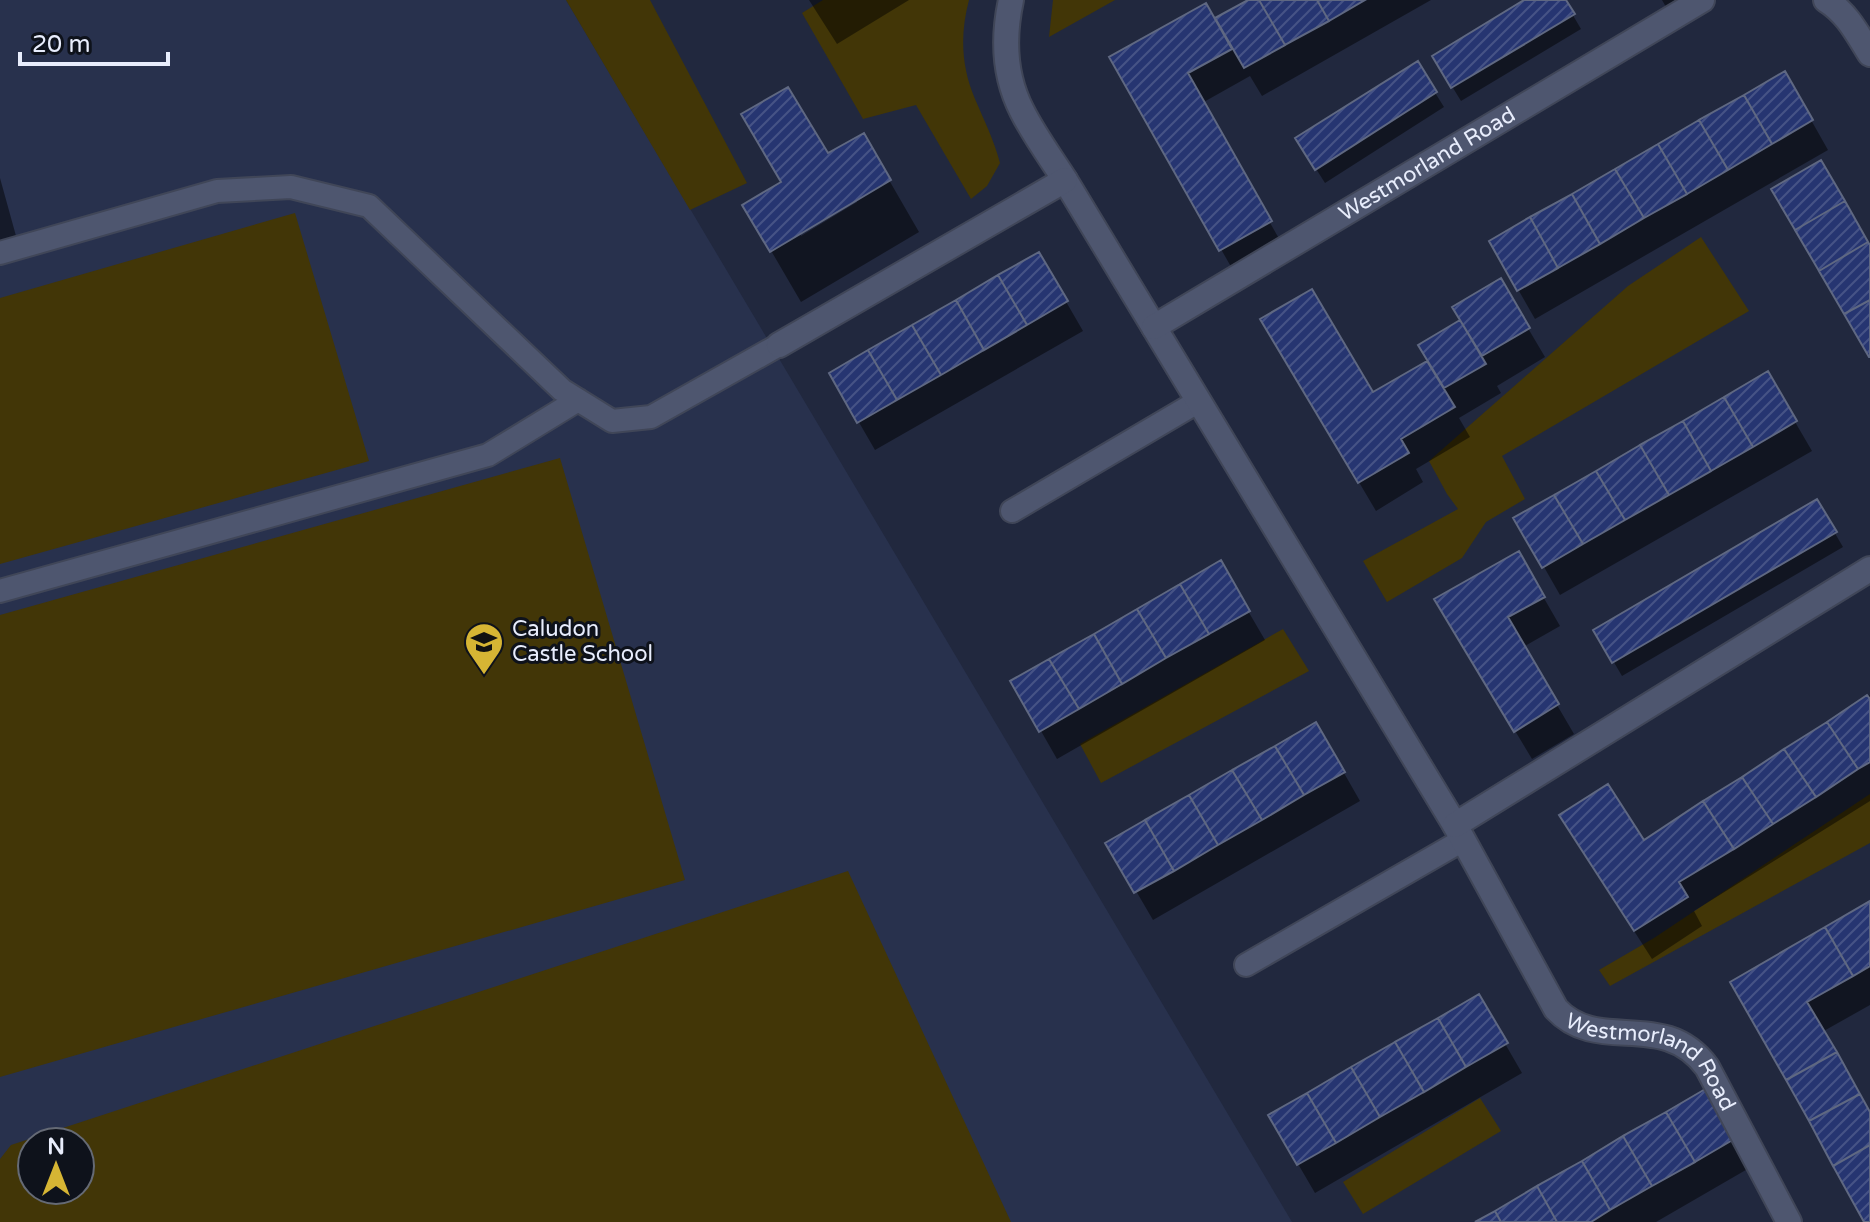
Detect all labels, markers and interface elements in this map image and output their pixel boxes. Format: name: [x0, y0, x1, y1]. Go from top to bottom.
scale bar: [20, 16, 168, 66]
text: 20 m: [32, 30, 90, 59]
street label: Westmorland Road: [1334, 101, 1520, 227]
place label: Caludon Castle School: [512, 616, 653, 667]
school or university icon: Caludon Castle School: [463, 621, 505, 676]
street label: Westmorland Road: [1561, 1008, 1741, 1115]
north arrow: [16, 1126, 96, 1206]
text: N: [47, 1134, 65, 1160]

